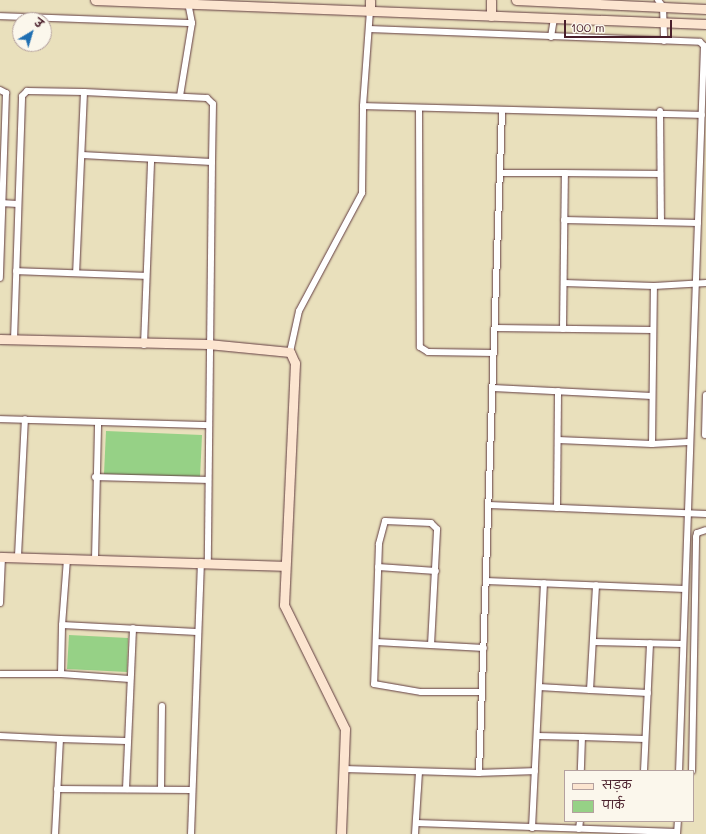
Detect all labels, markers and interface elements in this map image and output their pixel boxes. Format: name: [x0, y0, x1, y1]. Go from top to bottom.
north arrow: [12, 12, 52, 52]
scale bar: [566, 12, 674, 38]
text: उ: [32, 15, 47, 31]
text: 100 m: [571, 19, 605, 35]
legend: [564, 770, 694, 822]
text: सड़क: [602, 776, 632, 792]
text: पार्क: [602, 796, 625, 812]

